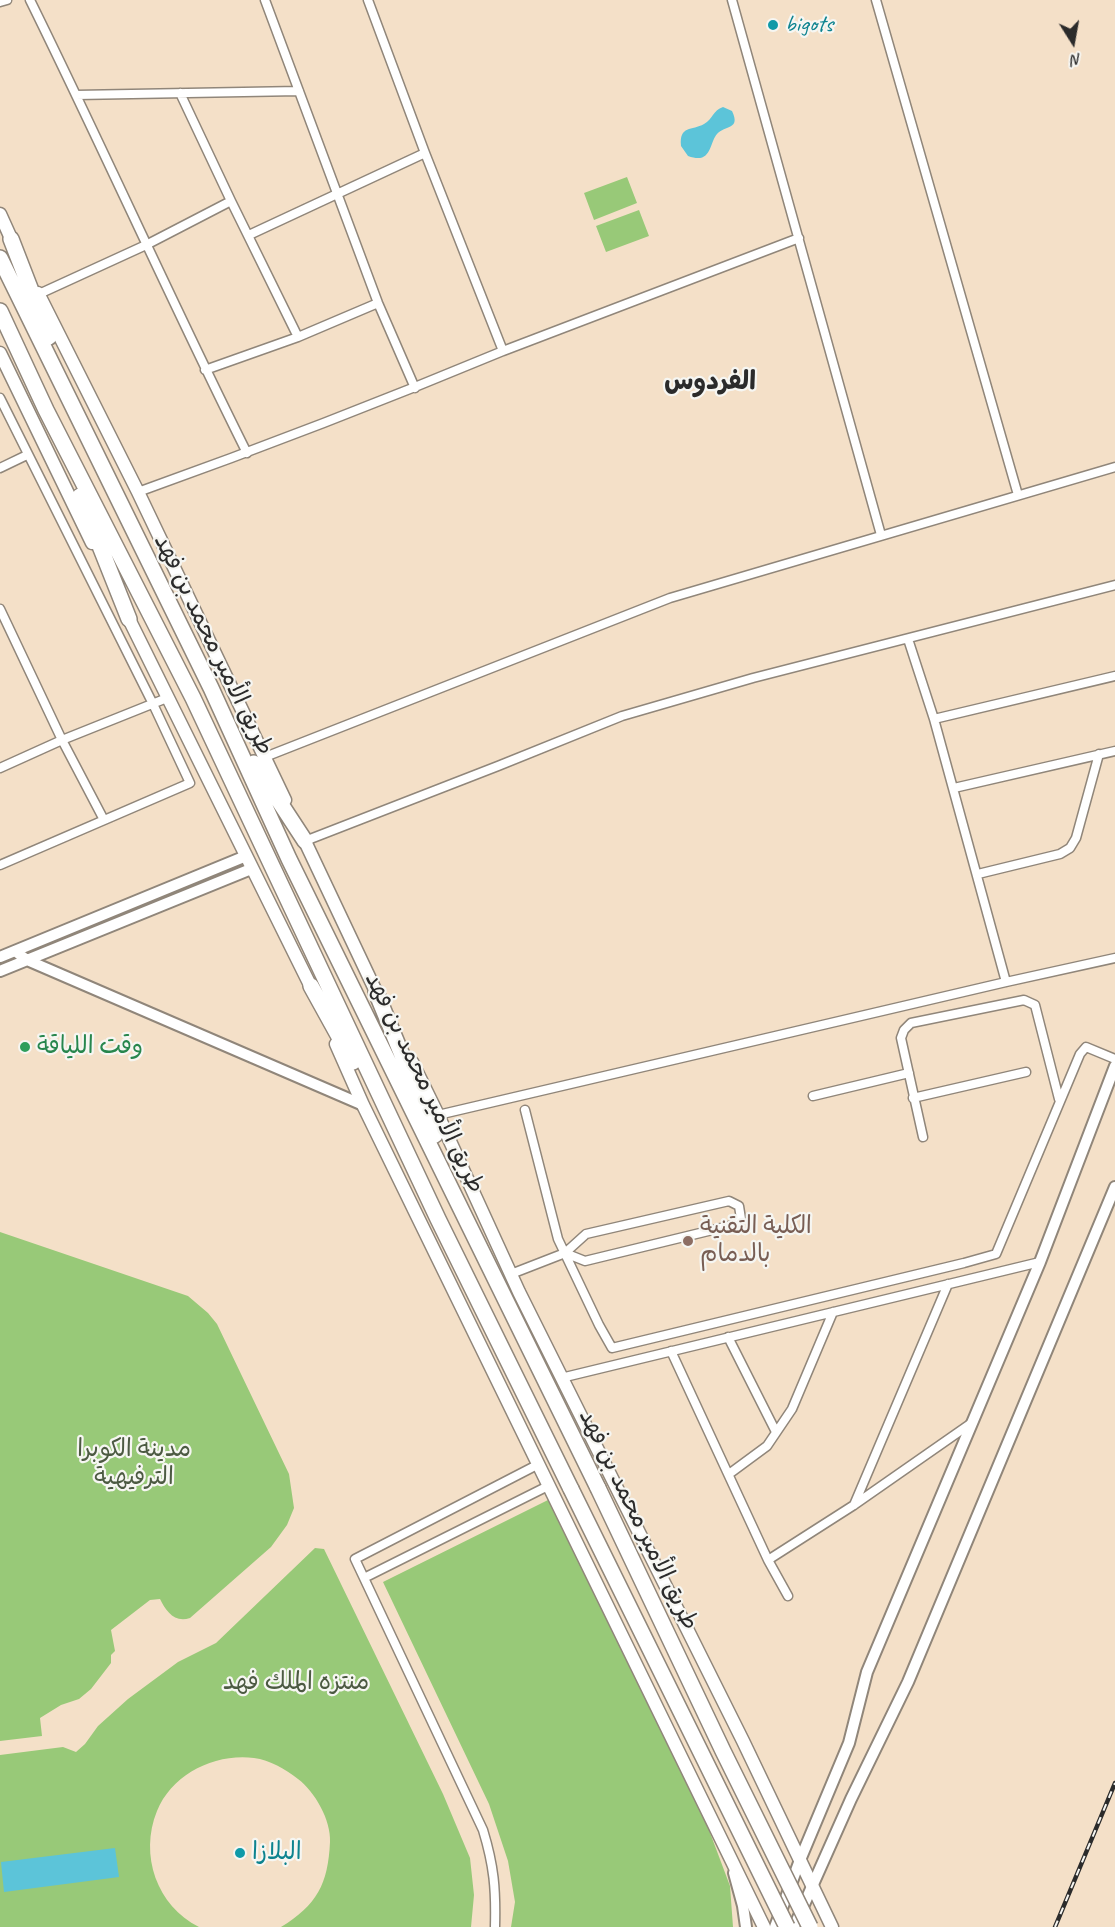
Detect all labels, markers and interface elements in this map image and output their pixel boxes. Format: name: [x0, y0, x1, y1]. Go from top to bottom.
place label: bigots: [785, 11, 833, 39]
north arrow: [1043, 12, 1103, 72]
marker: bigots: [766, 18, 780, 32]
text: N: [1070, 49, 1083, 70]
district label: الفردوس: [664, 366, 756, 398]
street label: طريق الأمير محمد بن فهد: [147, 530, 279, 760]
street label: طريق الأمير محمد بن فهد: [358, 968, 490, 1198]
place label: وقت اللياقة: [37, 1033, 143, 1061]
marker: وقت اللياقة: [18, 1040, 32, 1054]
place label: الكلية التقنية بالدمام: [700, 1213, 812, 1269]
marker: الكلية التقنية بالدمام: [681, 1234, 695, 1248]
street label: طريق الأمير محمد بن فهد: [572, 1405, 704, 1635]
park label: مدينة الكوبرا الترفيهية: [77, 1436, 191, 1492]
park label: منتزه الملك فهد: [223, 1669, 369, 1697]
place label: البلازا: [252, 1839, 302, 1867]
marker: البلازا: [233, 1846, 247, 1860]

